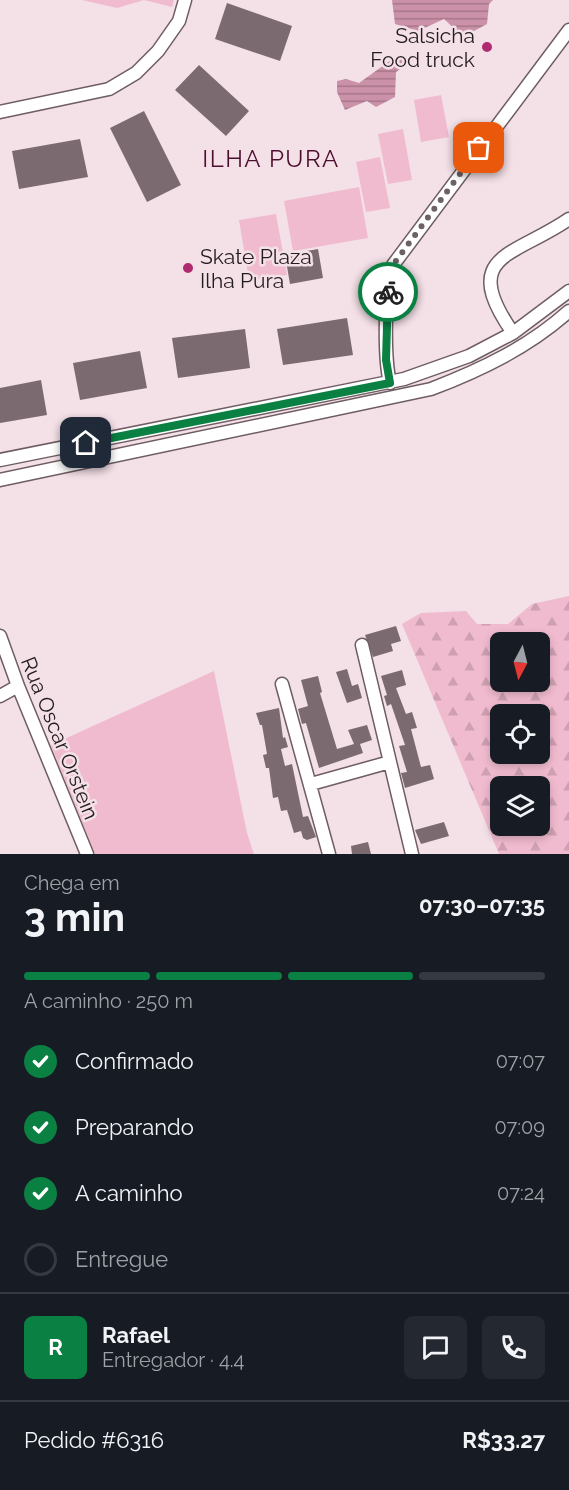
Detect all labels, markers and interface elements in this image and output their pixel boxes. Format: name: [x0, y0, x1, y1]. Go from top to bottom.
place label: Salsicha Food truck: [370, 23, 475, 72]
marker: Salsicha Food truck: [480, 40, 494, 54]
pin: [453, 122, 504, 173]
icon: bag: [462, 131, 495, 164]
district label: ILHA PURA: [202, 144, 340, 173]
place label: Skate Plaza Ilha Pura: [200, 244, 312, 293]
marker: Skate Plaza Ilha Pura: [181, 261, 195, 275]
courier: [358, 262, 418, 322]
icon: bike: [372, 276, 405, 309]
pin: [60, 417, 111, 468]
icon: home: [69, 426, 102, 459]
north arrow: [490, 632, 550, 692]
map controls: [490, 632, 550, 836]
street label: Rua Oscar Orstein: [16, 653, 104, 823]
button: locate: [490, 704, 550, 764]
button: layers: [490, 776, 550, 836]
text: Chega em: [24, 871, 120, 895]
text: 07:30–07:35: [419, 892, 545, 918]
text: 3 min: [24, 894, 125, 940]
text: A caminho · 250 m: [24, 989, 193, 1013]
icon: check: [24, 1045, 57, 1078]
text: Confirmado: [75, 1048, 194, 1074]
text: 07:07: [496, 1049, 545, 1073]
icon: check: [24, 1111, 57, 1144]
text: Preparando: [75, 1114, 194, 1140]
text: 07:09: [494, 1115, 545, 1139]
icon: check: [24, 1177, 57, 1210]
text: A caminho: [75, 1180, 183, 1206]
text: 07:24: [497, 1181, 545, 1205]
text: Entregue: [75, 1246, 168, 1272]
button: chat: [404, 1316, 467, 1379]
button: phone: [482, 1316, 545, 1379]
text: Rafael: [102, 1322, 170, 1348]
text: R: [48, 1334, 63, 1360]
text: Entregador · 4.4: [102, 1348, 245, 1372]
text: Pedido #6316: [24, 1427, 164, 1453]
text: R$33.27: [462, 1427, 545, 1453]

